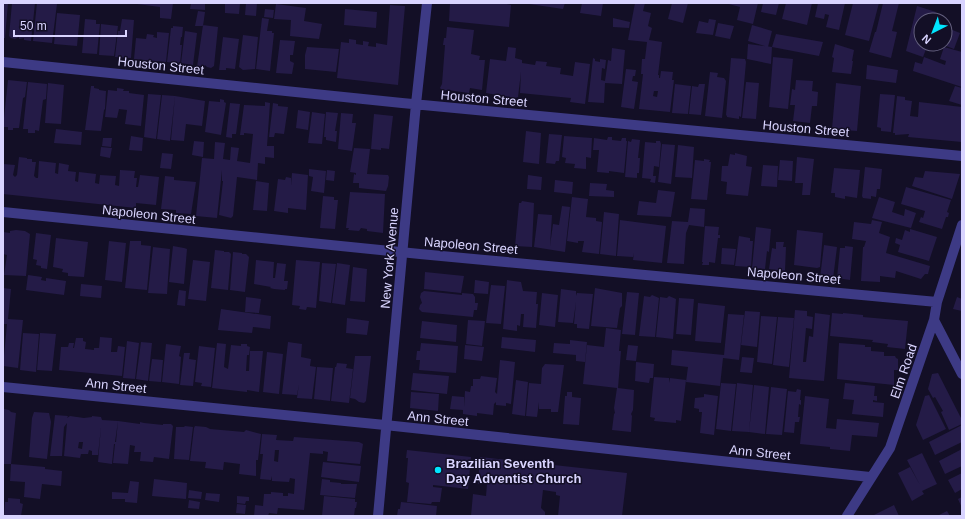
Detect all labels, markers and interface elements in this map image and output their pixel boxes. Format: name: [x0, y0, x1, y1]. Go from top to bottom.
scale bar: [14, 12, 126, 38]
north arrow: [913, 12, 953, 52]
text: 50 m: [20, 19, 47, 33]
text: N: [919, 32, 933, 47]
street label: Houston Street: [117, 54, 205, 78]
street label: Houston Street: [440, 87, 528, 110]
street label: Houston Street: [762, 117, 850, 140]
street label: Napoleon Street: [101, 202, 197, 227]
street label: New York Avenue: [378, 207, 401, 309]
street label: Napoleon Street: [424, 234, 519, 257]
street label: Napoleon Street: [747, 264, 842, 287]
street label: Elm Road: [887, 342, 920, 401]
street label: Ann Street: [85, 375, 148, 396]
street label: Ann Street: [407, 408, 470, 429]
street label: Ann Street: [729, 442, 792, 463]
place label: Brazilian Seventh Day Adventist Church: [446, 456, 581, 486]
marker: Brazilian Seventh Day Adventist Church: [433, 465, 443, 475]

